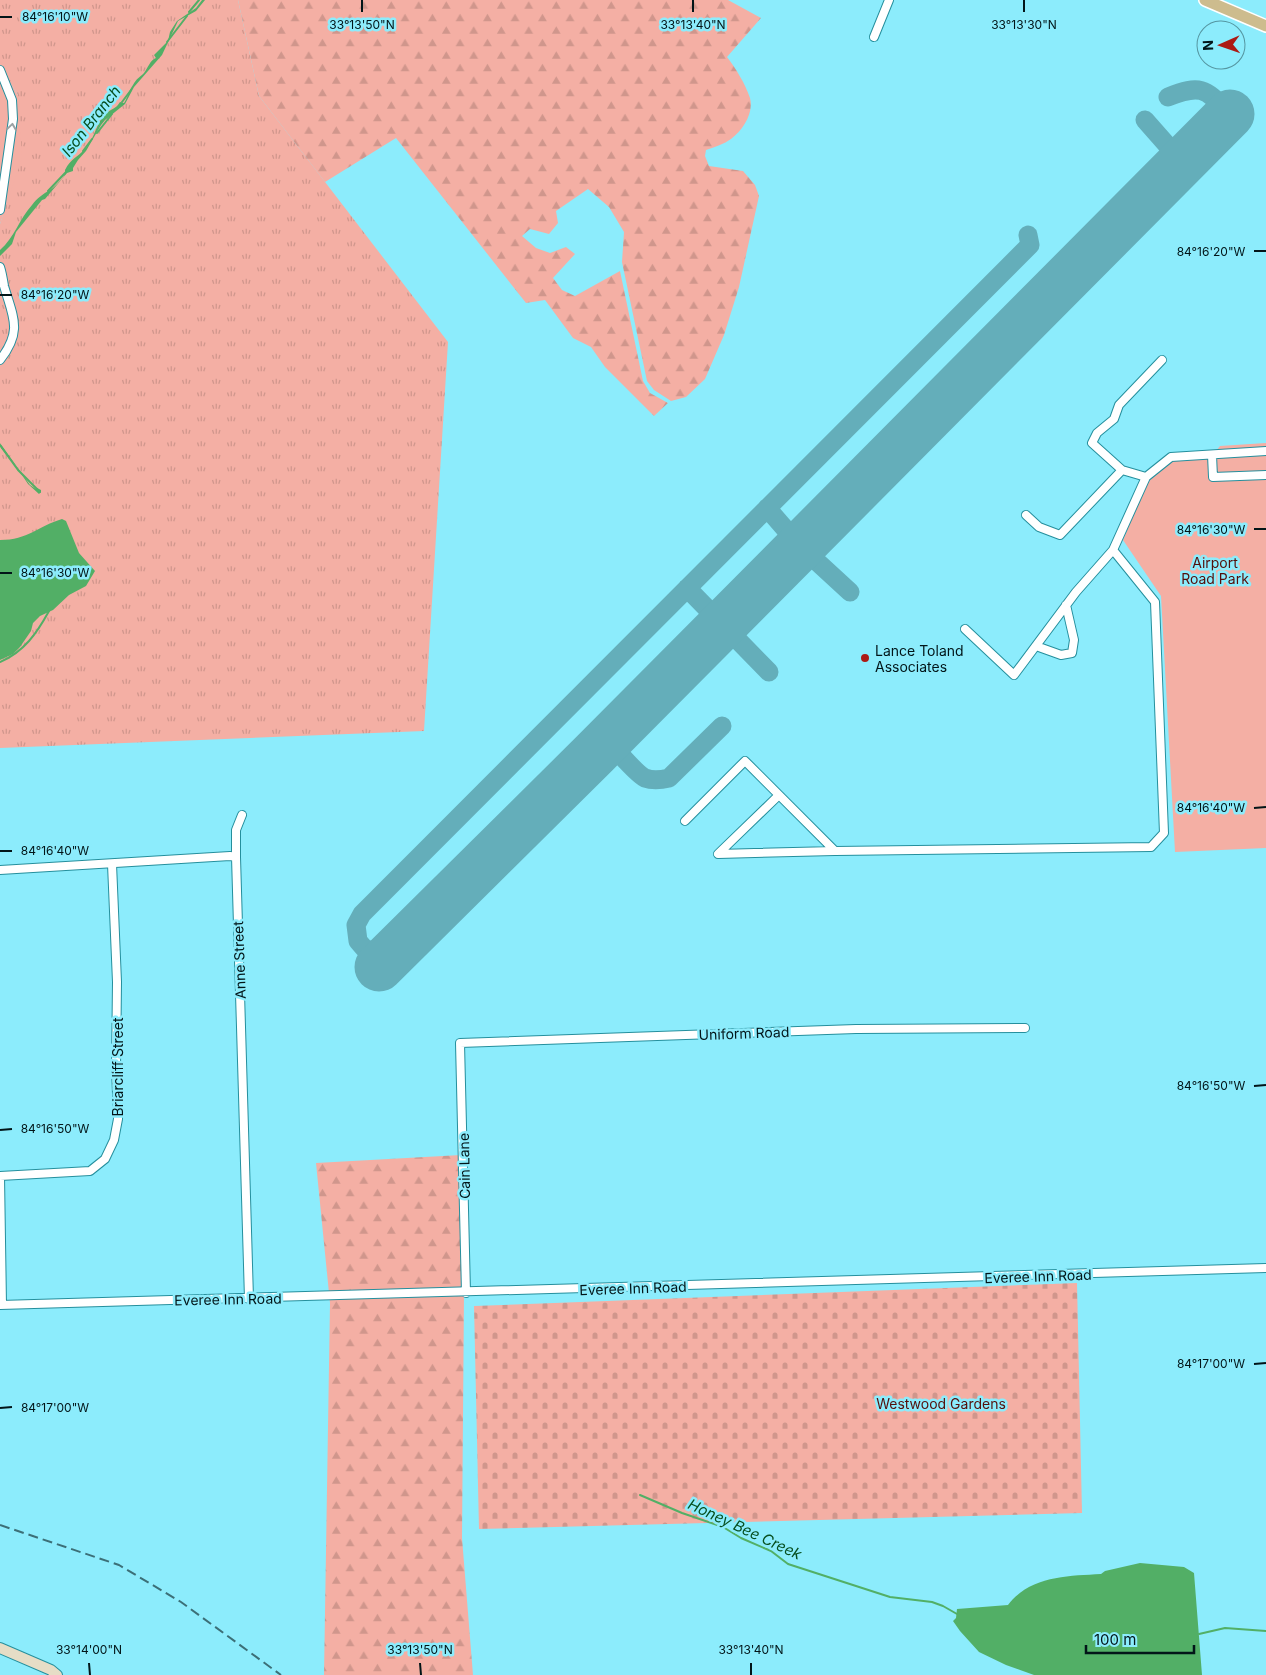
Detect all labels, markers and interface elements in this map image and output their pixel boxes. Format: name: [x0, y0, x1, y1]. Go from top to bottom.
text: 84°16'10"W: [22, 9, 88, 24]
text: 33°13'50"N: [329, 17, 395, 32]
text: 33°13'40"N: [660, 17, 726, 32]
text: 33°13'30"N: [991, 17, 1057, 32]
north arrow: [1196, 20, 1246, 70]
text: N: [1199, 40, 1216, 51]
water label: Ison Branch: [57, 82, 125, 160]
one-way arrow: [6, 123, 17, 131]
text: 84°16'20"W: [1177, 244, 1245, 259]
text: 84°16'20"W: [21, 287, 89, 302]
text: 84°16'30"W: [1177, 522, 1246, 537]
park label: Airport Road Park: [1181, 554, 1249, 587]
text: 84°16'30"W: [21, 565, 90, 580]
place label: Lance Toland Associates: [875, 642, 964, 675]
marker: Lance Toland Associates: [859, 652, 871, 664]
text: 84°16'40"W: [1177, 800, 1245, 815]
text: 84°16'40"W: [21, 843, 89, 858]
street label: Anne Street: [229, 920, 249, 999]
street label: Briarcliff Street: [109, 1017, 126, 1116]
street label: Uniform Road: [698, 1023, 790, 1043]
text: 84°16'50"W: [1177, 1078, 1245, 1093]
text: 84°16'50"W: [21, 1121, 89, 1136]
street label: Cain Lane: [455, 1133, 473, 1199]
street label: Everee Inn Road: [984, 1266, 1092, 1286]
street label: Everee Inn Road: [579, 1278, 687, 1298]
street label: Everee Inn Road: [174, 1290, 282, 1308]
text: 84°17'00"W: [1177, 1356, 1245, 1371]
park label: Westwood Gardens: [876, 1395, 1006, 1412]
text: 84°17'00"W: [21, 1400, 89, 1415]
water label: Honey Bee Creek: [685, 1494, 806, 1564]
scale bar: [1086, 1622, 1194, 1654]
text: 100 m: [1094, 1630, 1136, 1649]
text: 33°14'00"N: [56, 1642, 122, 1657]
text: 33°13'50"N: [387, 1642, 453, 1657]
text: 33°13'40"N: [718, 1642, 784, 1657]

